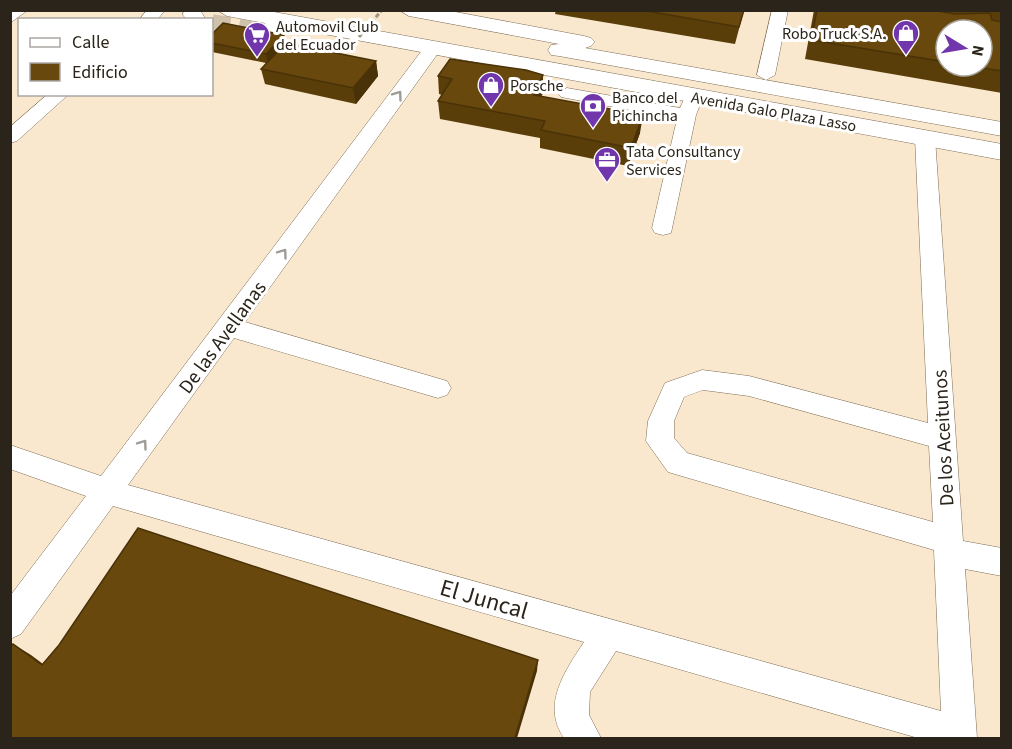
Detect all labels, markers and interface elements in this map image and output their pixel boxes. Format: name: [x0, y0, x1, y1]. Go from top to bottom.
place label: Automovil Club del Ecuador: [276, 16, 379, 56]
legend: [18, 18, 213, 96]
shop icon: Robo Truck S.A.: [891, 18, 921, 56]
north arrow: [934, 18, 994, 78]
supermarket icon: Automovil Club del Ecuador: [242, 20, 272, 58]
place label: Robo Truck S.A.: [782, 23, 886, 45]
text: Calle: [72, 30, 110, 55]
text: N: [966, 43, 990, 58]
text: Edificio: [72, 60, 128, 85]
shop icon: Porsche: [476, 70, 506, 108]
place label: Porsche: [510, 75, 564, 97]
place label: Banco del Pichincha: [612, 87, 678, 127]
street label: Avenida Galo Plaza Lasso: [689, 87, 858, 137]
one-way arrow: [391, 91, 402, 102]
bank icon: Banco del Pichincha: [578, 91, 608, 129]
place label: Tata Consultancy Services: [626, 141, 741, 181]
office icon: Tata Consultancy Services: [592, 145, 622, 183]
one-way arrow: [276, 248, 287, 259]
street label: De las Avellanas: [172, 275, 273, 400]
street label: De los Aceitunos: [926, 369, 962, 507]
one-way arrow: [136, 440, 147, 451]
street label: El Juncal: [436, 570, 532, 629]

